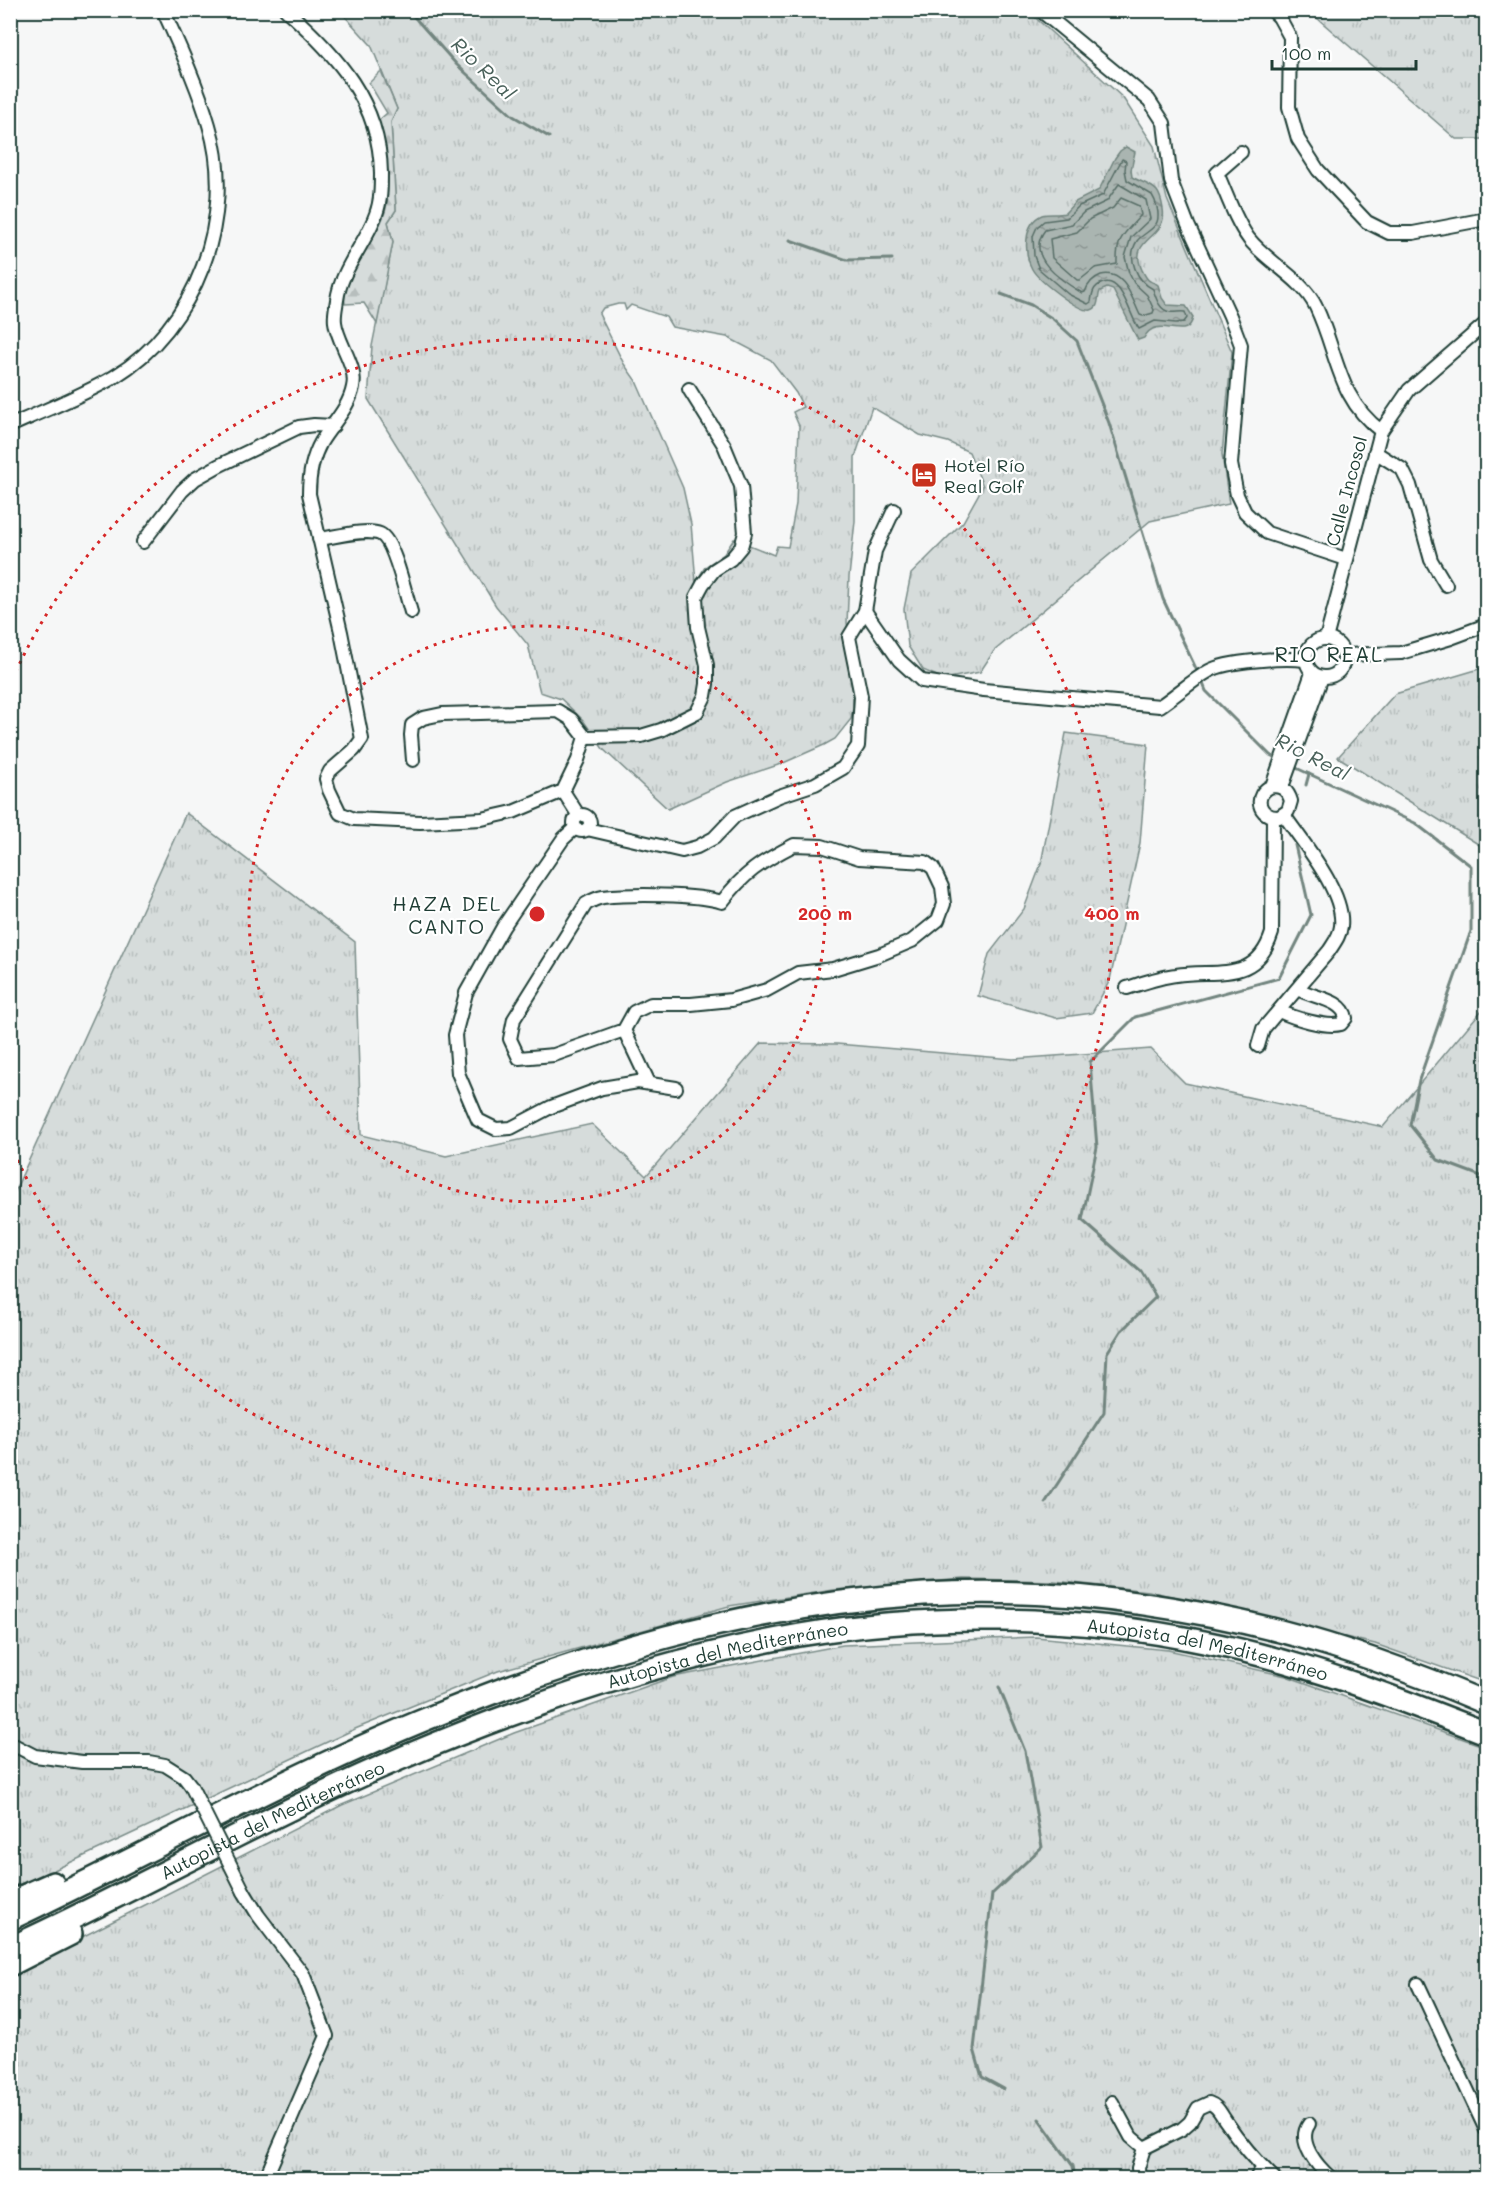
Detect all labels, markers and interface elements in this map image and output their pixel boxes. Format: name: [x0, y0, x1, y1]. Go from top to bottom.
water label: Rio Real: [446, 31, 522, 105]
scale bar: [1272, 33, 1416, 71]
text: 100 m: [1281, 41, 1331, 65]
street label: Calle Incosol: [1320, 433, 1372, 549]
place label: Hotel Río Real Golf: [944, 453, 1025, 498]
hotel icon: Hotel Río Real Golf: [909, 460, 939, 490]
district label: RIO REAL: [1274, 640, 1384, 667]
water label: Rio Real: [1272, 726, 1354, 786]
district label: HAZA DEL CANTO: [392, 890, 502, 939]
text: 200 m: [798, 901, 852, 925]
text: 400 m: [1084, 901, 1140, 925]
centre of rings: [527, 904, 547, 924]
street label: Autopista del Mediterráneo: [1085, 1613, 1332, 1686]
street label: Autopista del Mediterráneo: [604, 1616, 849, 1694]
street label: Autopista del Mediterráneo: [156, 1755, 388, 1885]

